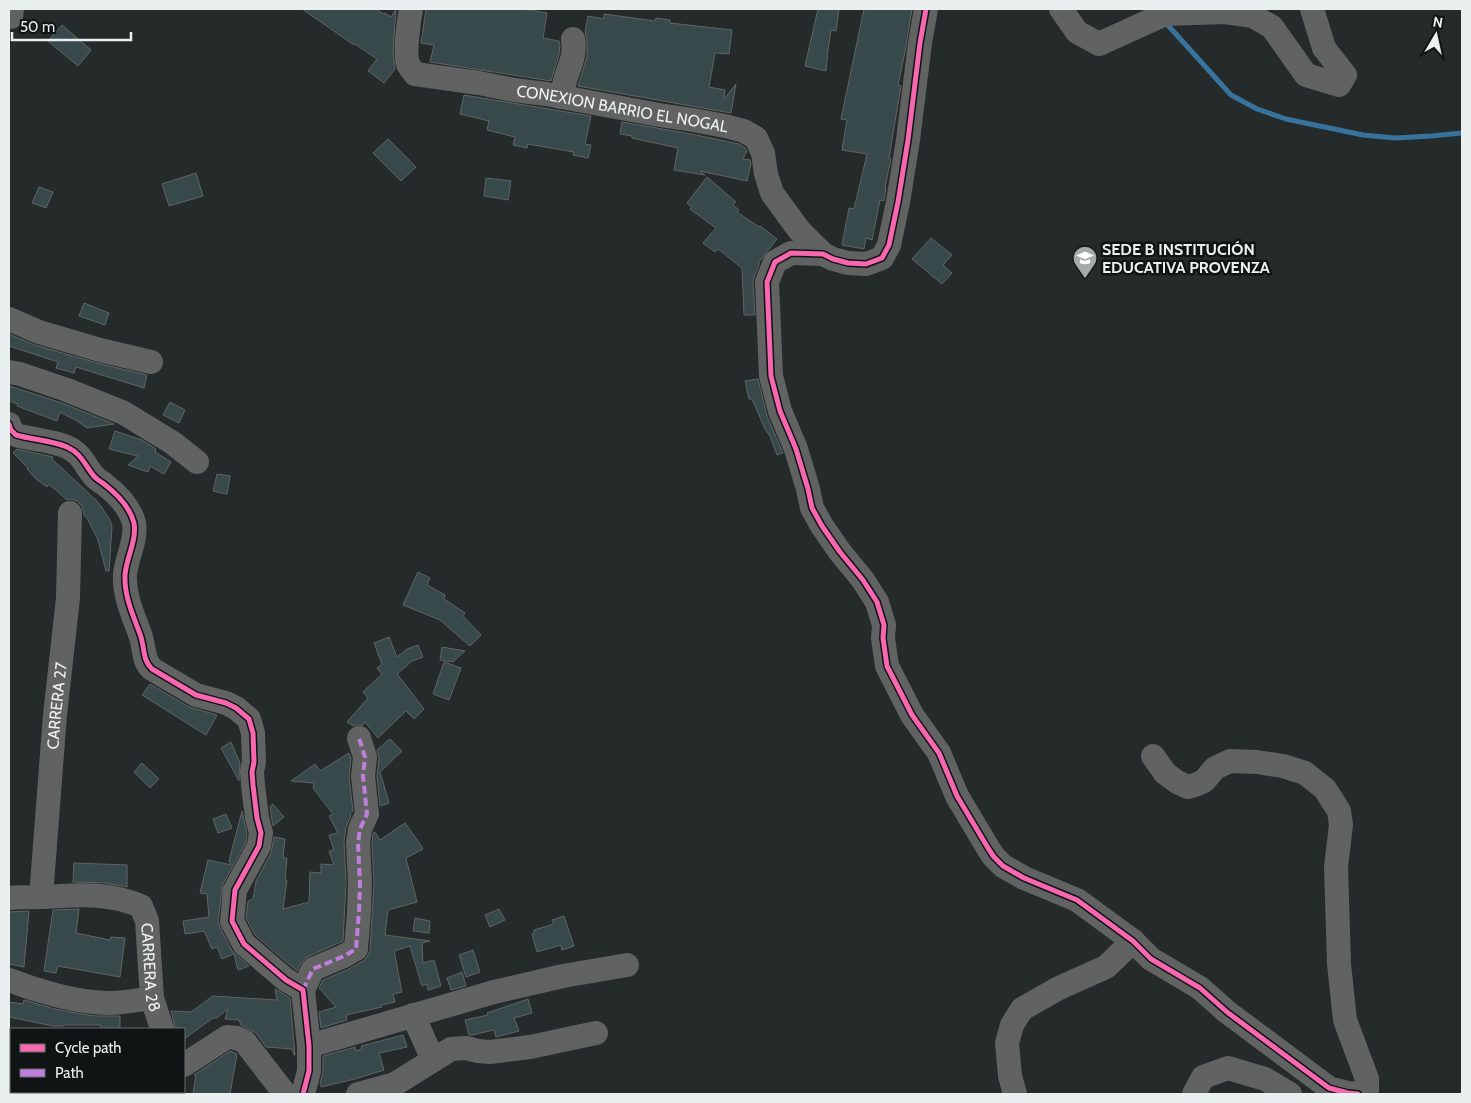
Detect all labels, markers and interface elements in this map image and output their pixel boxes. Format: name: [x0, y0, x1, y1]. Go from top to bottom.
scale bar: [12, 10, 131, 42]
north arrow: [1411, 10, 1461, 60]
text: N: [1432, 12, 1444, 32]
text: 50 m: [20, 18, 55, 36]
street label: CONEXION BARRIO EL NOGAL: [516, 81, 730, 136]
place label: SEDE B INSTITUCIÓN EDUCATIVA PROVENZA: [1102, 240, 1270, 277]
school or university icon: SEDE B INSTITUCIÓN EDUCATIVA PROVENZA: [1072, 245, 1098, 279]
street label: CARRERA 27: [43, 661, 71, 750]
street label: CARRERA 28: [137, 922, 165, 1014]
legend: [10, 1028, 185, 1093]
text: Cycle path: [55, 1039, 121, 1057]
text: Path: [55, 1064, 84, 1082]

